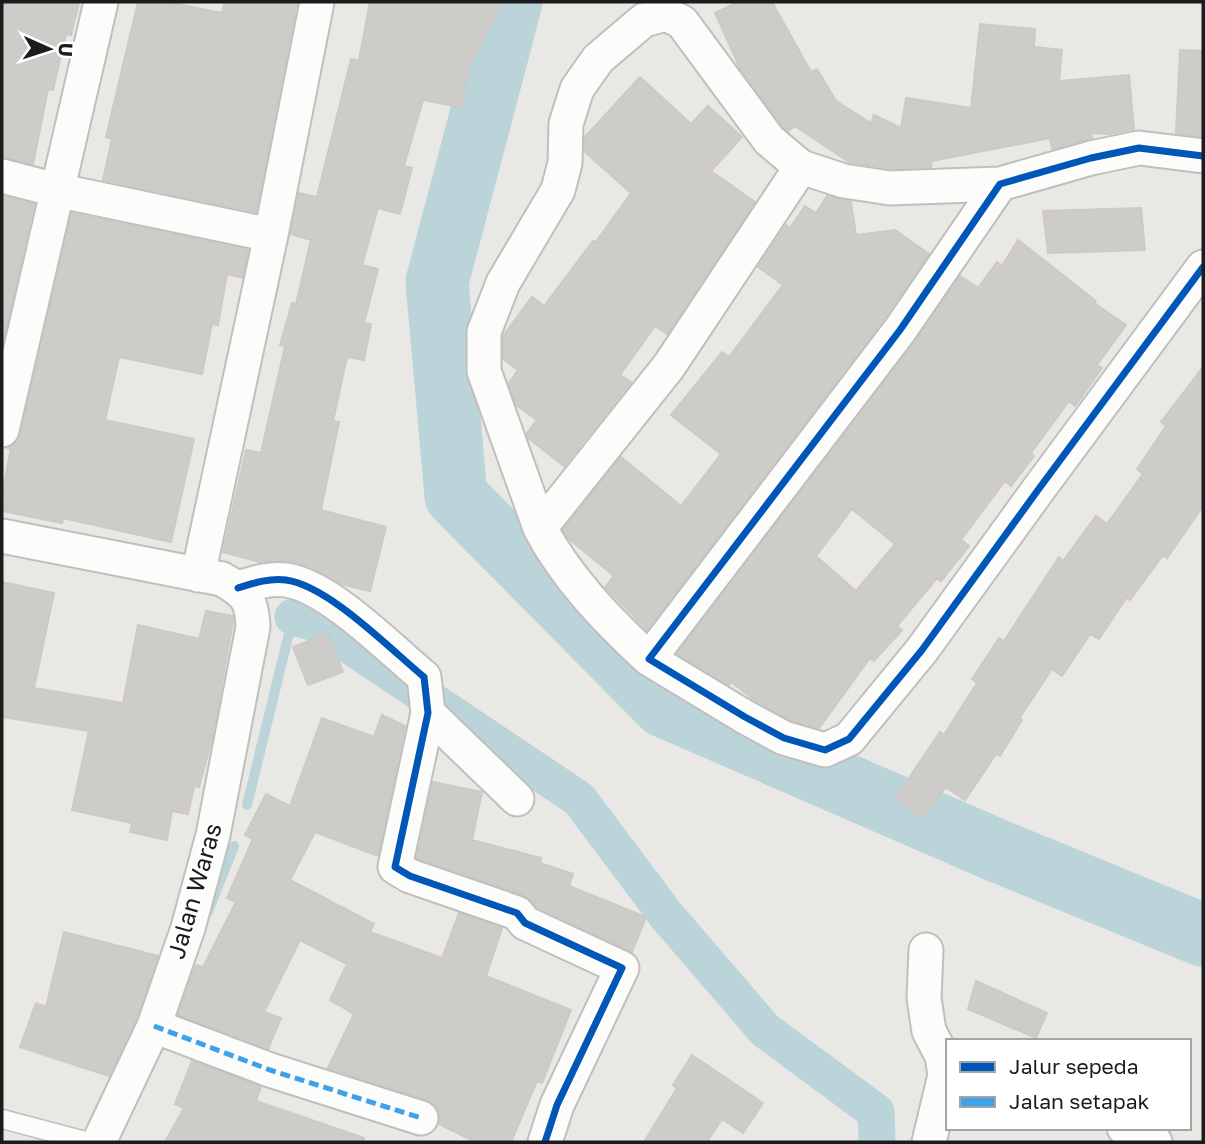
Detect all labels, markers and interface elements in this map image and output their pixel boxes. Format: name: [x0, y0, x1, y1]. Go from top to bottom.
north arrow: [14, 14, 84, 84]
text: U: [55, 42, 78, 57]
street label: Jalan Waras: [160, 819, 227, 962]
legend: [946, 1039, 1191, 1130]
text: Jalur sepeda: [1009, 1053, 1139, 1079]
text: Jalan setapak: [1009, 1088, 1150, 1114]

